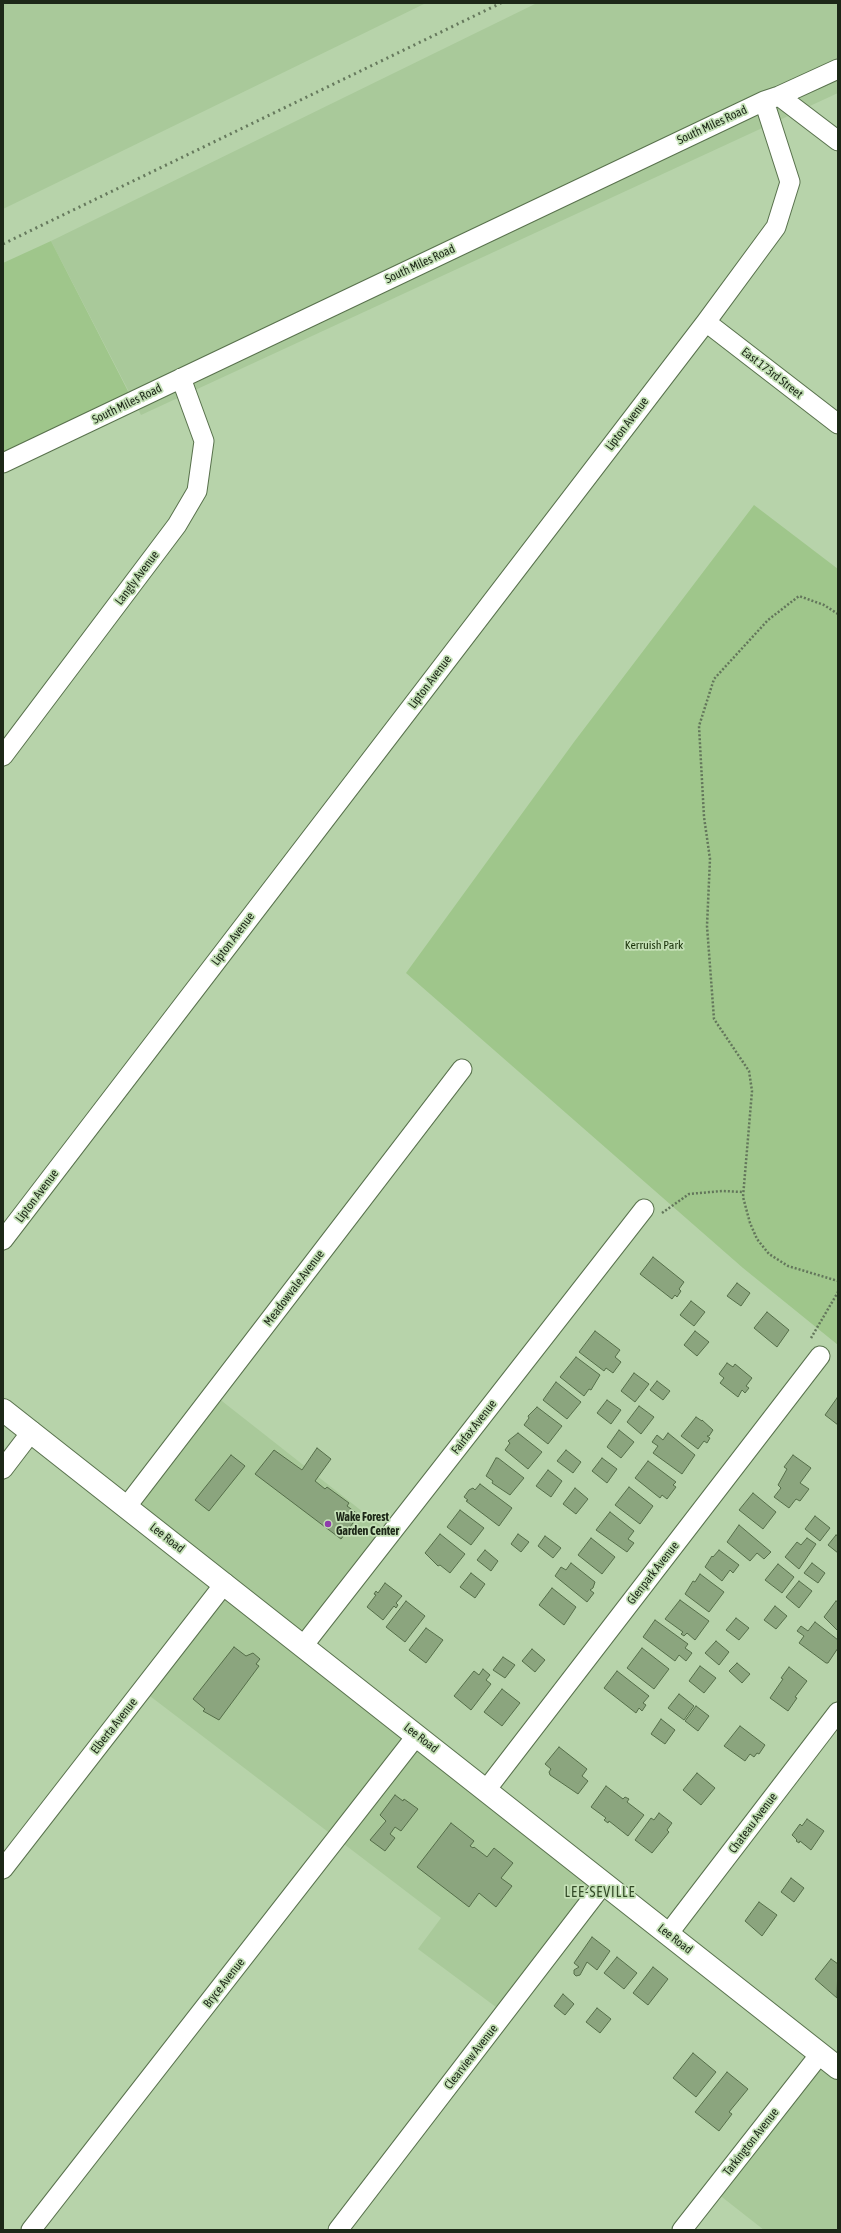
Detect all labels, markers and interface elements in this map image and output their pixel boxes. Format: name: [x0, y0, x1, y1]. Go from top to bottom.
street label: South Miles Road: [675, 103, 749, 147]
street label: South Miles Road: [383, 242, 457, 286]
street label: East 173rd Street: [738, 345, 806, 401]
street label: South Miles Road: [90, 381, 164, 427]
street label: Lipton Avenue: [602, 395, 652, 453]
street label: Langly Avenue: [112, 548, 162, 608]
street label: Lipton Avenue: [405, 653, 455, 711]
street label: Lipton Avenue: [208, 910, 258, 968]
park label: Kerruish Park: [625, 938, 683, 952]
street label: Lipton Avenue: [12, 1167, 62, 1225]
street label: Meadowvale Avenue: [261, 1247, 327, 1329]
street label: Fairfax Avenue: [448, 1397, 500, 1457]
place label: Wake Forest Garden Center: [336, 1510, 399, 1538]
marker: Wake Forest Garden Center: [323, 1519, 333, 1529]
street label: Lee Road: [147, 1520, 187, 1556]
street label: Glenpark Avenue: [624, 1539, 682, 1607]
street label: Elberta Avenue: [88, 1695, 140, 1757]
street label: Lee Road: [401, 1720, 441, 1756]
street label: Chateau Avenue: [726, 1790, 780, 1856]
district label: LEE-SEVILLE: [565, 1885, 635, 1901]
street label: Lee Road: [655, 1921, 695, 1957]
street label: Bryce Avenue: [200, 1955, 248, 2011]
street label: Clearview Avenue: [441, 2022, 501, 2092]
street label: Tarkington Avenue: [720, 2105, 782, 2179]

